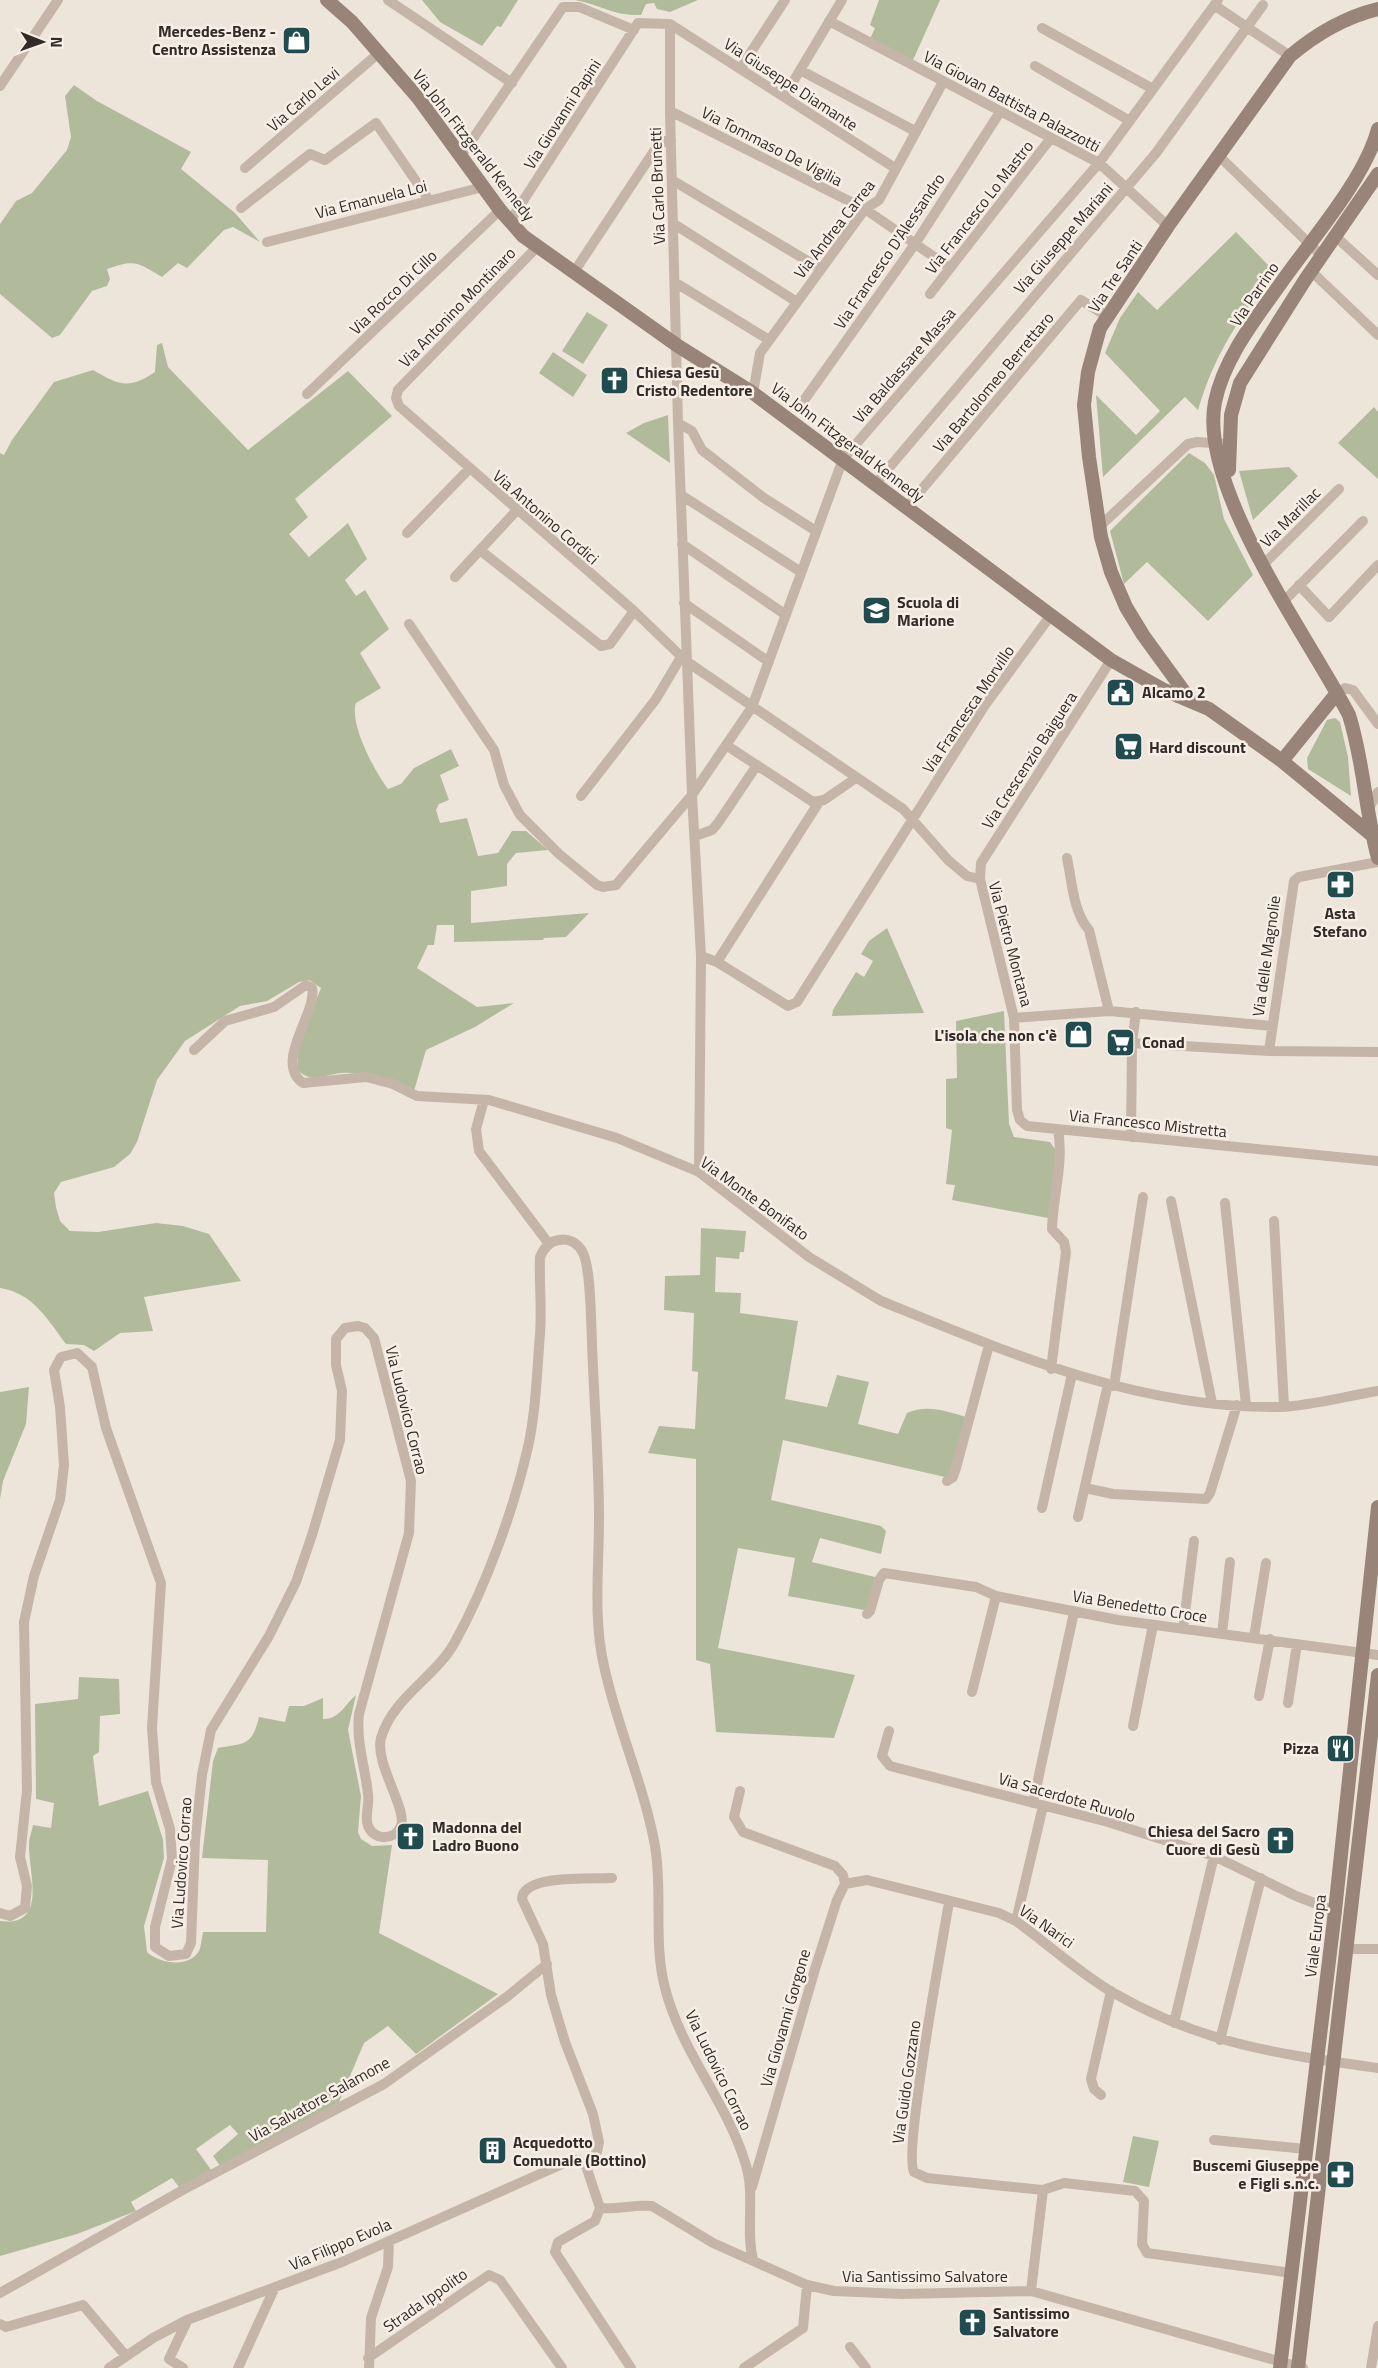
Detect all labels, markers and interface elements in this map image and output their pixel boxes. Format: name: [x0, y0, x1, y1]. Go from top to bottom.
north arrow: [12, 12, 72, 72]
place label: Mercedes-Benz - Centro Assistenza: [152, 19, 276, 61]
shop icon: Mercedes-Benz - Centro Assistenza: [281, 24, 313, 56]
street label: Via Giuseppe Diamante: [719, 32, 863, 136]
text: N: [45, 37, 69, 48]
street label: Via Giovan Battista Palazzotti: [919, 44, 1105, 158]
street label: Via Giovanni Papini: [517, 54, 607, 174]
street label: Via Carlo Levi: [262, 61, 344, 137]
street label: Via John Fitzgerald Kennedy: [407, 64, 541, 226]
street label: Via Tommaso De Vigilia: [697, 100, 847, 192]
street label: Via Carlo Brunetti: [643, 127, 671, 245]
street label: Via Francesco Lo Mastro: [919, 135, 1039, 279]
street label: Via Francesco D'Alessandro: [828, 168, 950, 334]
street label: Via Emanuela Loi: [313, 174, 429, 224]
street label: Via Andrea Carrea: [788, 174, 880, 284]
street label: Via Giuseppe Mariani: [1008, 177, 1118, 299]
street label: Via Tre Santi: [1082, 235, 1148, 317]
street label: Via Antonino Montinaro: [393, 241, 521, 373]
street label: Via Rocco Di Cillo: [344, 244, 442, 340]
street label: Via Parrino: [1224, 257, 1284, 331]
street label: Via Baldassare Massa: [847, 302, 961, 428]
street label: Via Bartolomeo Berrettaro: [927, 306, 1059, 458]
place label: Chiesa Gesù Cristo Redentore: [636, 360, 752, 402]
church icon: Chiesa Gesù Cristo Redentore: [599, 365, 631, 397]
street label: Via John Fitzgerald Kennedy: [766, 376, 930, 508]
street label: Via Antonino Cordici: [488, 464, 604, 570]
street label: Via Marillac: [1254, 481, 1326, 553]
place label: Scuola di Marione: [897, 590, 959, 632]
school or university icon: Scuola di Marione: [860, 595, 892, 627]
street label: Via Francesca Morvillo: [916, 640, 1020, 778]
public building icon: Alcamo 2: [1105, 676, 1137, 708]
place label: Alcamo 2: [1142, 680, 1206, 704]
street label: Via Crescenzio Baiguera: [975, 686, 1083, 834]
supermarket icon: Hard discount: [1112, 731, 1144, 763]
place label: Hard discount: [1149, 735, 1246, 759]
pharmacy icon: Asta Stefano: [1324, 869, 1356, 901]
street label: Via Pietro Montana: [983, 879, 1039, 1009]
street label: Via delle Magnolie: [1246, 894, 1286, 1018]
place label: Asta Stefano: [1313, 901, 1367, 943]
shop icon: L'isola che non c'è: [1062, 1019, 1094, 1051]
place label: L'isola che non c'è: [934, 1023, 1057, 1047]
supermarket icon: Conad: [1105, 1026, 1137, 1058]
place label: Conad: [1142, 1030, 1185, 1054]
street label: Via Francesco Mistretta: [1068, 1103, 1228, 1143]
street label: Via Monte Bonifato: [695, 1150, 815, 1246]
street label: Via Ludovico Corrao: [379, 1343, 435, 1477]
street label: Via Benedetto Croce: [1071, 1584, 1209, 1628]
restaurant icon: Pizza: [1324, 1732, 1356, 1764]
place label: Pizza: [1283, 1736, 1319, 1760]
street label: Via Sacerdote Ruvolo: [996, 1766, 1138, 1828]
street label: Via Ludovico Corrao: [164, 1796, 198, 1930]
place label: Madonna del Ladro Buono: [432, 1815, 522, 1857]
place label: Chiesa del Sacro Cuore di Gesù: [1148, 1819, 1260, 1861]
church icon: Madonna del Ladro Buono: [395, 1820, 427, 1852]
church icon: Chiesa del Sacro Cuore di Gesù: [1265, 1824, 1297, 1856]
street label: Viale Europa: [1298, 1893, 1332, 1979]
street label: Via Narici: [1014, 1898, 1080, 1954]
street label: Via Giovanni Gorgone: [754, 1946, 816, 2090]
street label: Via Ludovico Corrao: [679, 2006, 759, 2134]
street label: Via Guido Gozzano: [885, 2019, 927, 2145]
street label: Via Salvatore Salamone: [244, 2050, 394, 2148]
place label: Acquedotto Comunale (Bottino): [513, 2130, 646, 2172]
building icon: Acquedotto Comunale (Bottino): [476, 2135, 508, 2167]
place label: Buscemi Giuseppe e Figli s.n.c.: [1193, 2153, 1319, 2195]
pharmacy icon: Buscemi Giuseppe e Figli s.n.c.: [1324, 2158, 1356, 2190]
street label: Via Filippo Evola: [285, 2212, 395, 2276]
street label: Strada Ippolito: [378, 2262, 472, 2338]
street label: Via Santissimo Salvatore: [842, 2264, 1008, 2288]
place label: Santissimo Salvatore: [993, 2301, 1070, 2343]
church icon: Santissimo Salvatore: [956, 2306, 988, 2338]

